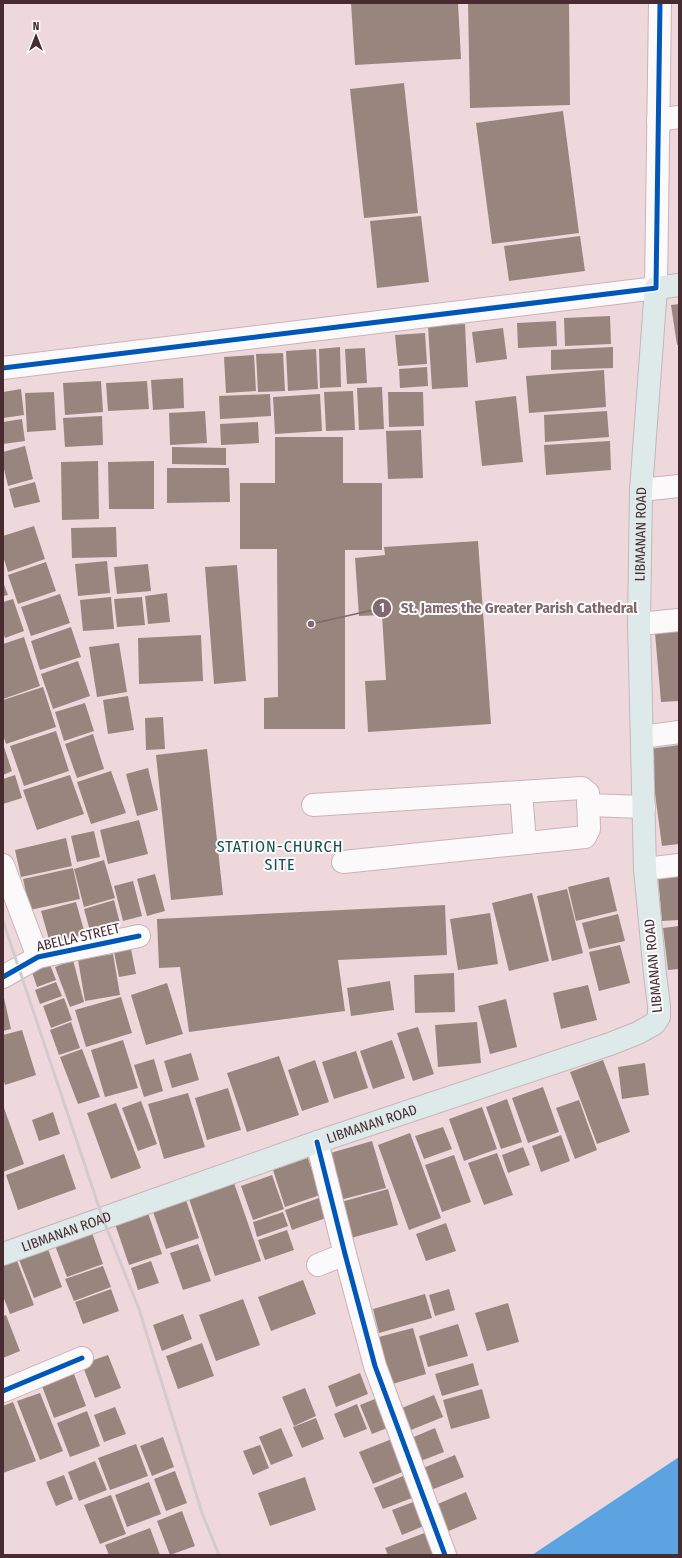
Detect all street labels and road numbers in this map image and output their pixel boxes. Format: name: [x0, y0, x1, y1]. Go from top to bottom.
street label: LIBMANAN ROAD: [632, 487, 650, 581]
street label: LIBMANAN ROAD: [641, 918, 666, 1014]
street label: ABELLA STREET: [35, 920, 122, 955]
street label: LIBMANAN ROAD: [324, 1101, 419, 1147]
street label: LIBMANAN ROAD: [19, 1208, 114, 1256]

